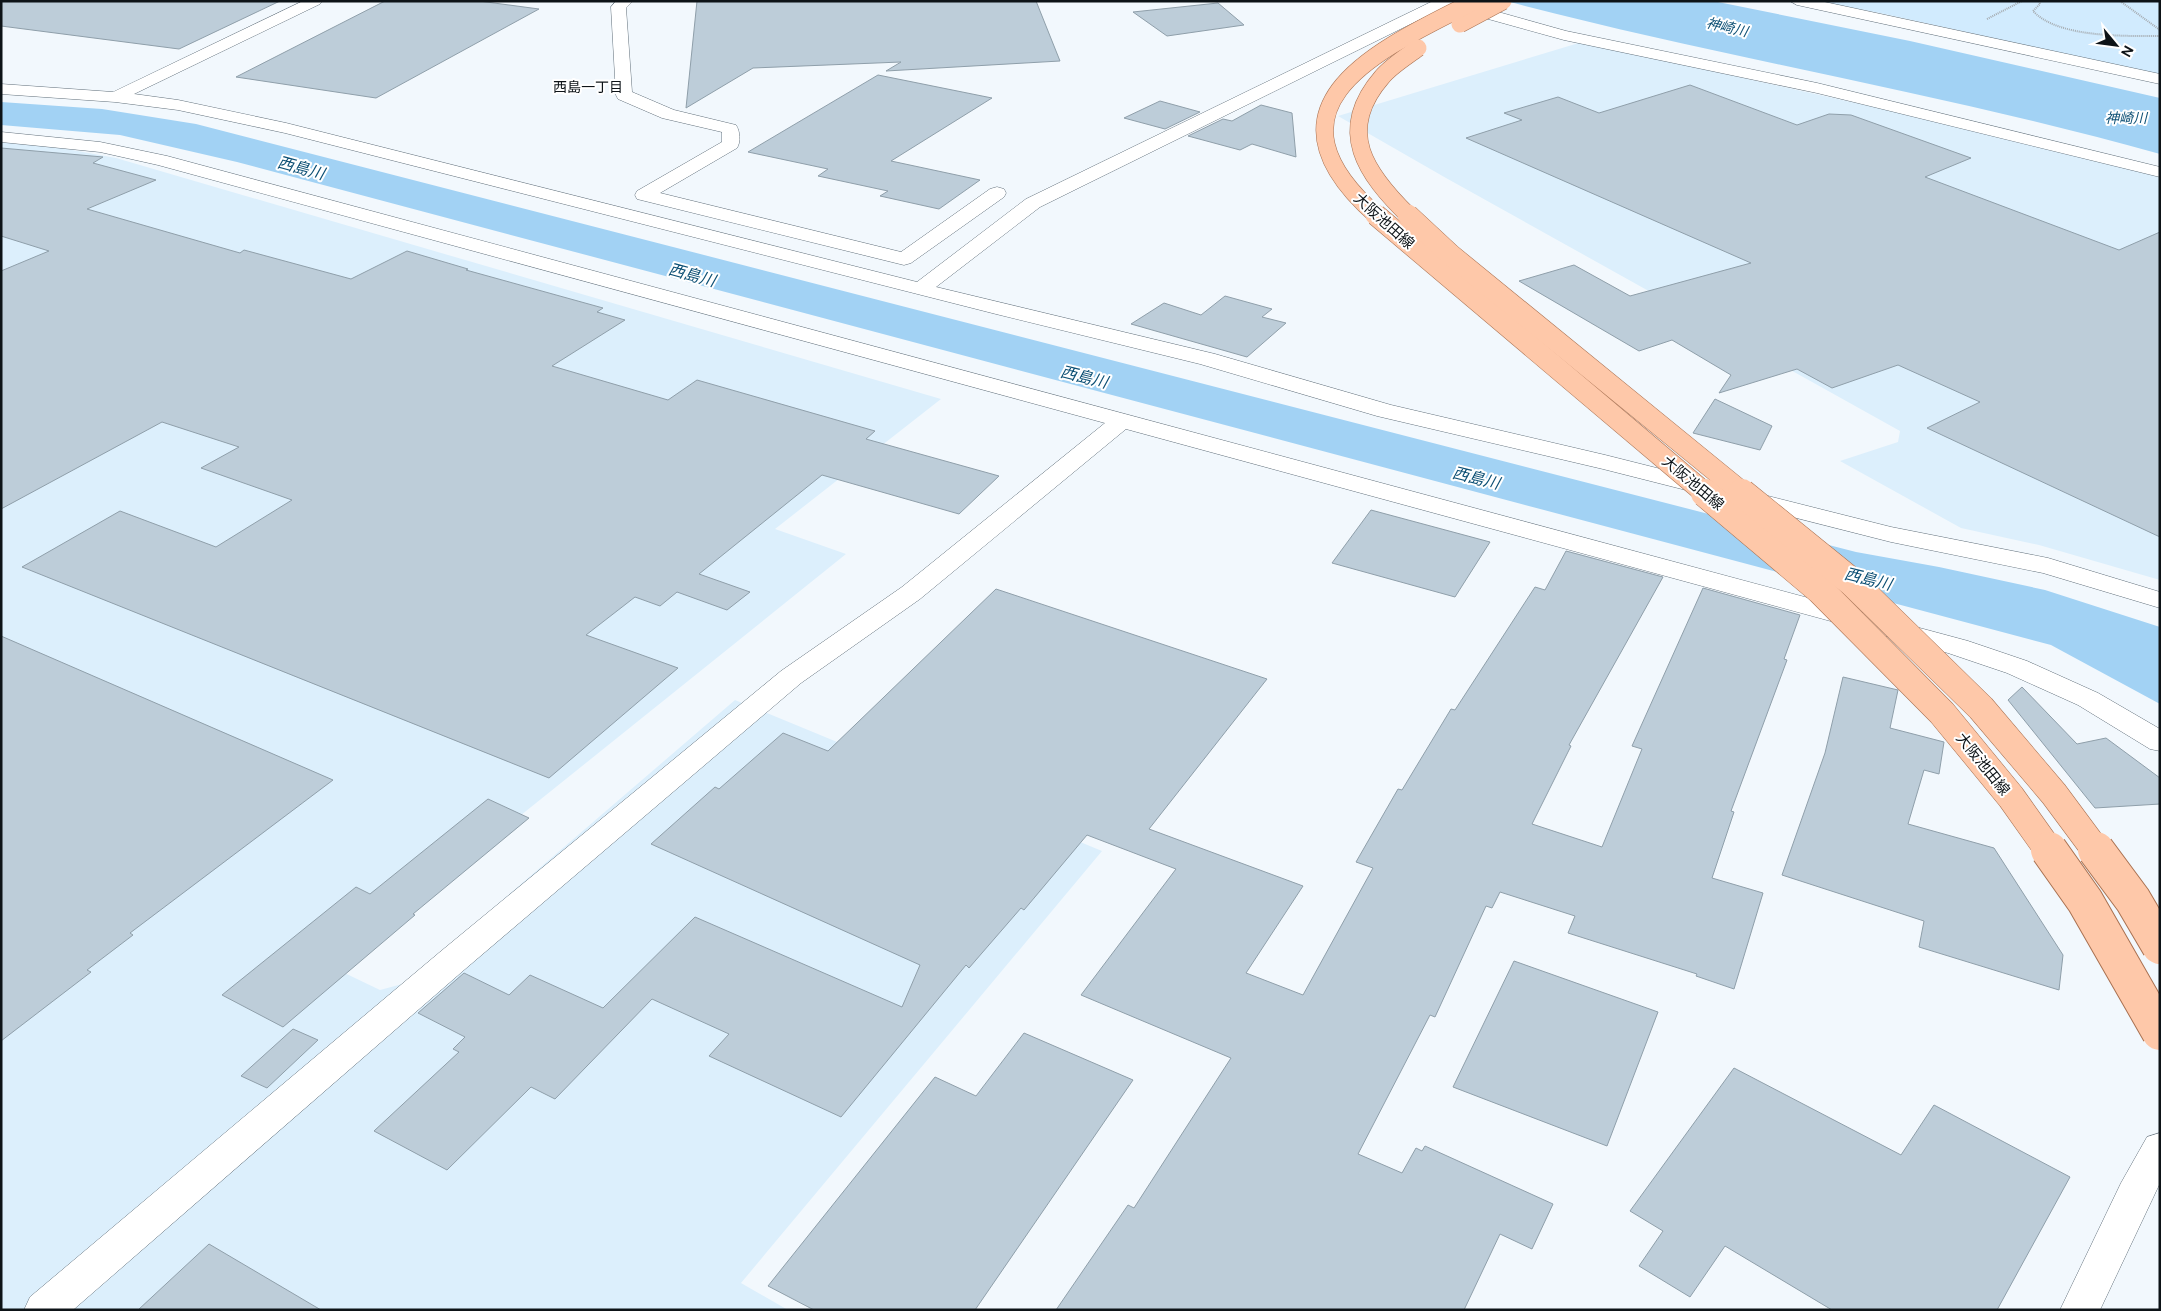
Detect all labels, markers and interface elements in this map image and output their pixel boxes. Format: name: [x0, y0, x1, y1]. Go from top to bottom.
water label: 神崎川: [1705, 14, 1751, 41]
north arrow: [2091, 20, 2141, 70]
text: N: [2117, 42, 2138, 60]
district label: 西島一丁目: [553, 78, 623, 96]
water label: 神崎川: [2105, 109, 2149, 127]
water label: 西島川: [275, 152, 329, 185]
street label: 大阪池田線: [1349, 188, 1419, 254]
water label: 西島川: [666, 259, 720, 292]
water label: 西島川: [1058, 361, 1112, 393]
street label: 大阪池田線: [1658, 451, 1728, 515]
water label: 西島川: [1450, 462, 1504, 494]
water label: 西島川: [1842, 563, 1896, 595]
street label: 大阪池田線: [1952, 729, 2014, 799]

